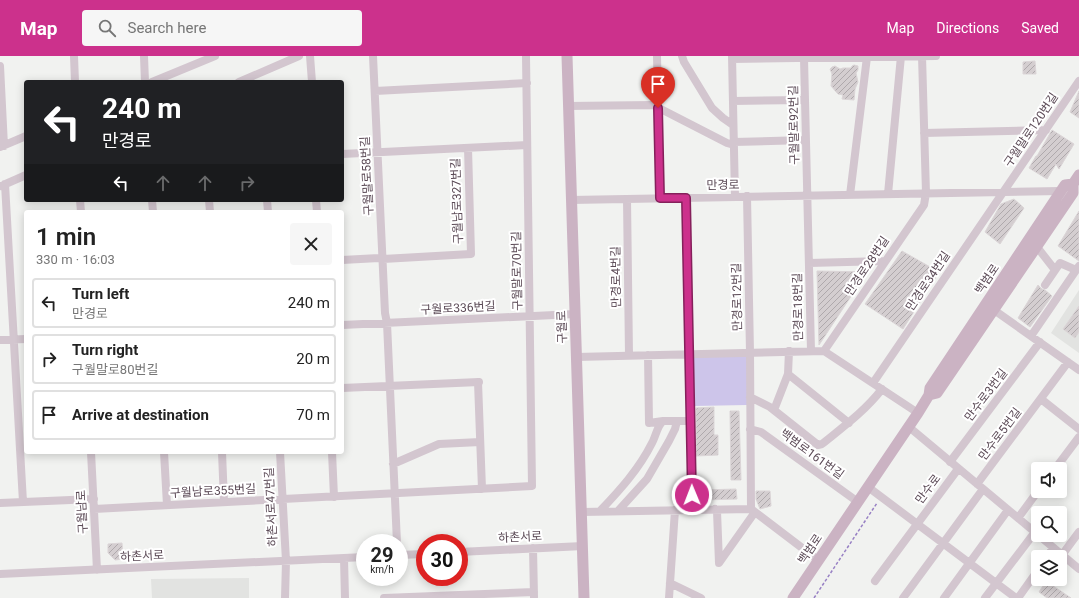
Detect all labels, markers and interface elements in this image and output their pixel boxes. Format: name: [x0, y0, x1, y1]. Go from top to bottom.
search box: [82, 10, 362, 46]
text: Map: [20, 17, 58, 40]
icon: search: [96, 17, 118, 39]
text: Search here: [128, 19, 206, 37]
text: Map: [887, 20, 914, 36]
text: Directions: [936, 20, 999, 36]
text: Saved: [1021, 20, 1059, 36]
pin: [641, 67, 675, 108]
icon: arrive: [647, 73, 669, 95]
street label: 구월말로92번길: [786, 85, 802, 165]
street label: 구월말로120번길: [1001, 90, 1061, 170]
text: 240 m: [102, 92, 181, 125]
icon: left: [36, 96, 88, 148]
text: 만경로: [102, 130, 152, 151]
street label: 구월말로58번길: [358, 136, 376, 216]
street label: 구월남로327번길: [448, 158, 466, 244]
icon: left: [110, 172, 132, 194]
icon: ahead: [152, 172, 174, 194]
icon: ahead: [194, 172, 216, 194]
icon: right: [236, 172, 258, 194]
street label: 만경로: [706, 178, 740, 192]
text: 1 min: [36, 223, 96, 251]
button: close: [290, 223, 332, 265]
street label: 구월말로70번길: [509, 231, 525, 311]
street label: 만경로28번길: [842, 234, 892, 298]
street label: 만경로4번길: [608, 246, 624, 308]
street label: 만경로34번길: [903, 249, 953, 313]
text: 330 m · 16:03: [36, 252, 115, 267]
street label: 백범로: [972, 261, 1002, 297]
street label: 만경로12번길: [729, 263, 745, 331]
street label: 만경로18번길: [790, 273, 806, 341]
text: Turn left: [72, 285, 129, 303]
icon: left: [38, 292, 60, 314]
text: 240 m: [288, 294, 330, 312]
street label: 구월로336번길: [420, 299, 496, 317]
text: 만경로: [72, 306, 108, 321]
street label: 구월로: [554, 310, 570, 344]
text: Turn right: [72, 341, 138, 359]
icon: right: [38, 348, 60, 370]
text: 20 m: [296, 350, 330, 368]
text: 구월말로80번길: [72, 362, 158, 377]
street label: 만수로3번길: [962, 366, 1010, 424]
icon: arrive: [38, 404, 60, 426]
street label: 만수로5번길: [976, 405, 1024, 463]
text: Arrive at destination: [72, 406, 209, 424]
text: 70 m: [296, 406, 330, 424]
street label: 백범로161번길: [777, 426, 847, 482]
map controls: [1031, 462, 1067, 586]
button: sound: [1031, 462, 1067, 498]
street label: 하촌서로47번길: [262, 467, 280, 547]
street label: 만수로: [912, 472, 944, 506]
position arrow: [671, 474, 713, 516]
street label: 구월남로355번길: [169, 482, 257, 500]
street label: 구월남로: [74, 490, 90, 534]
button: search: [1031, 506, 1067, 542]
street label: 하촌서로: [498, 529, 542, 545]
street label: 백범로: [795, 531, 825, 567]
speed limit sign: 30: [416, 534, 468, 586]
text: 29: [371, 543, 393, 567]
street label: 하촌서로: [120, 548, 164, 564]
button: layers: [1031, 550, 1067, 586]
text: km/h: [370, 564, 394, 575]

